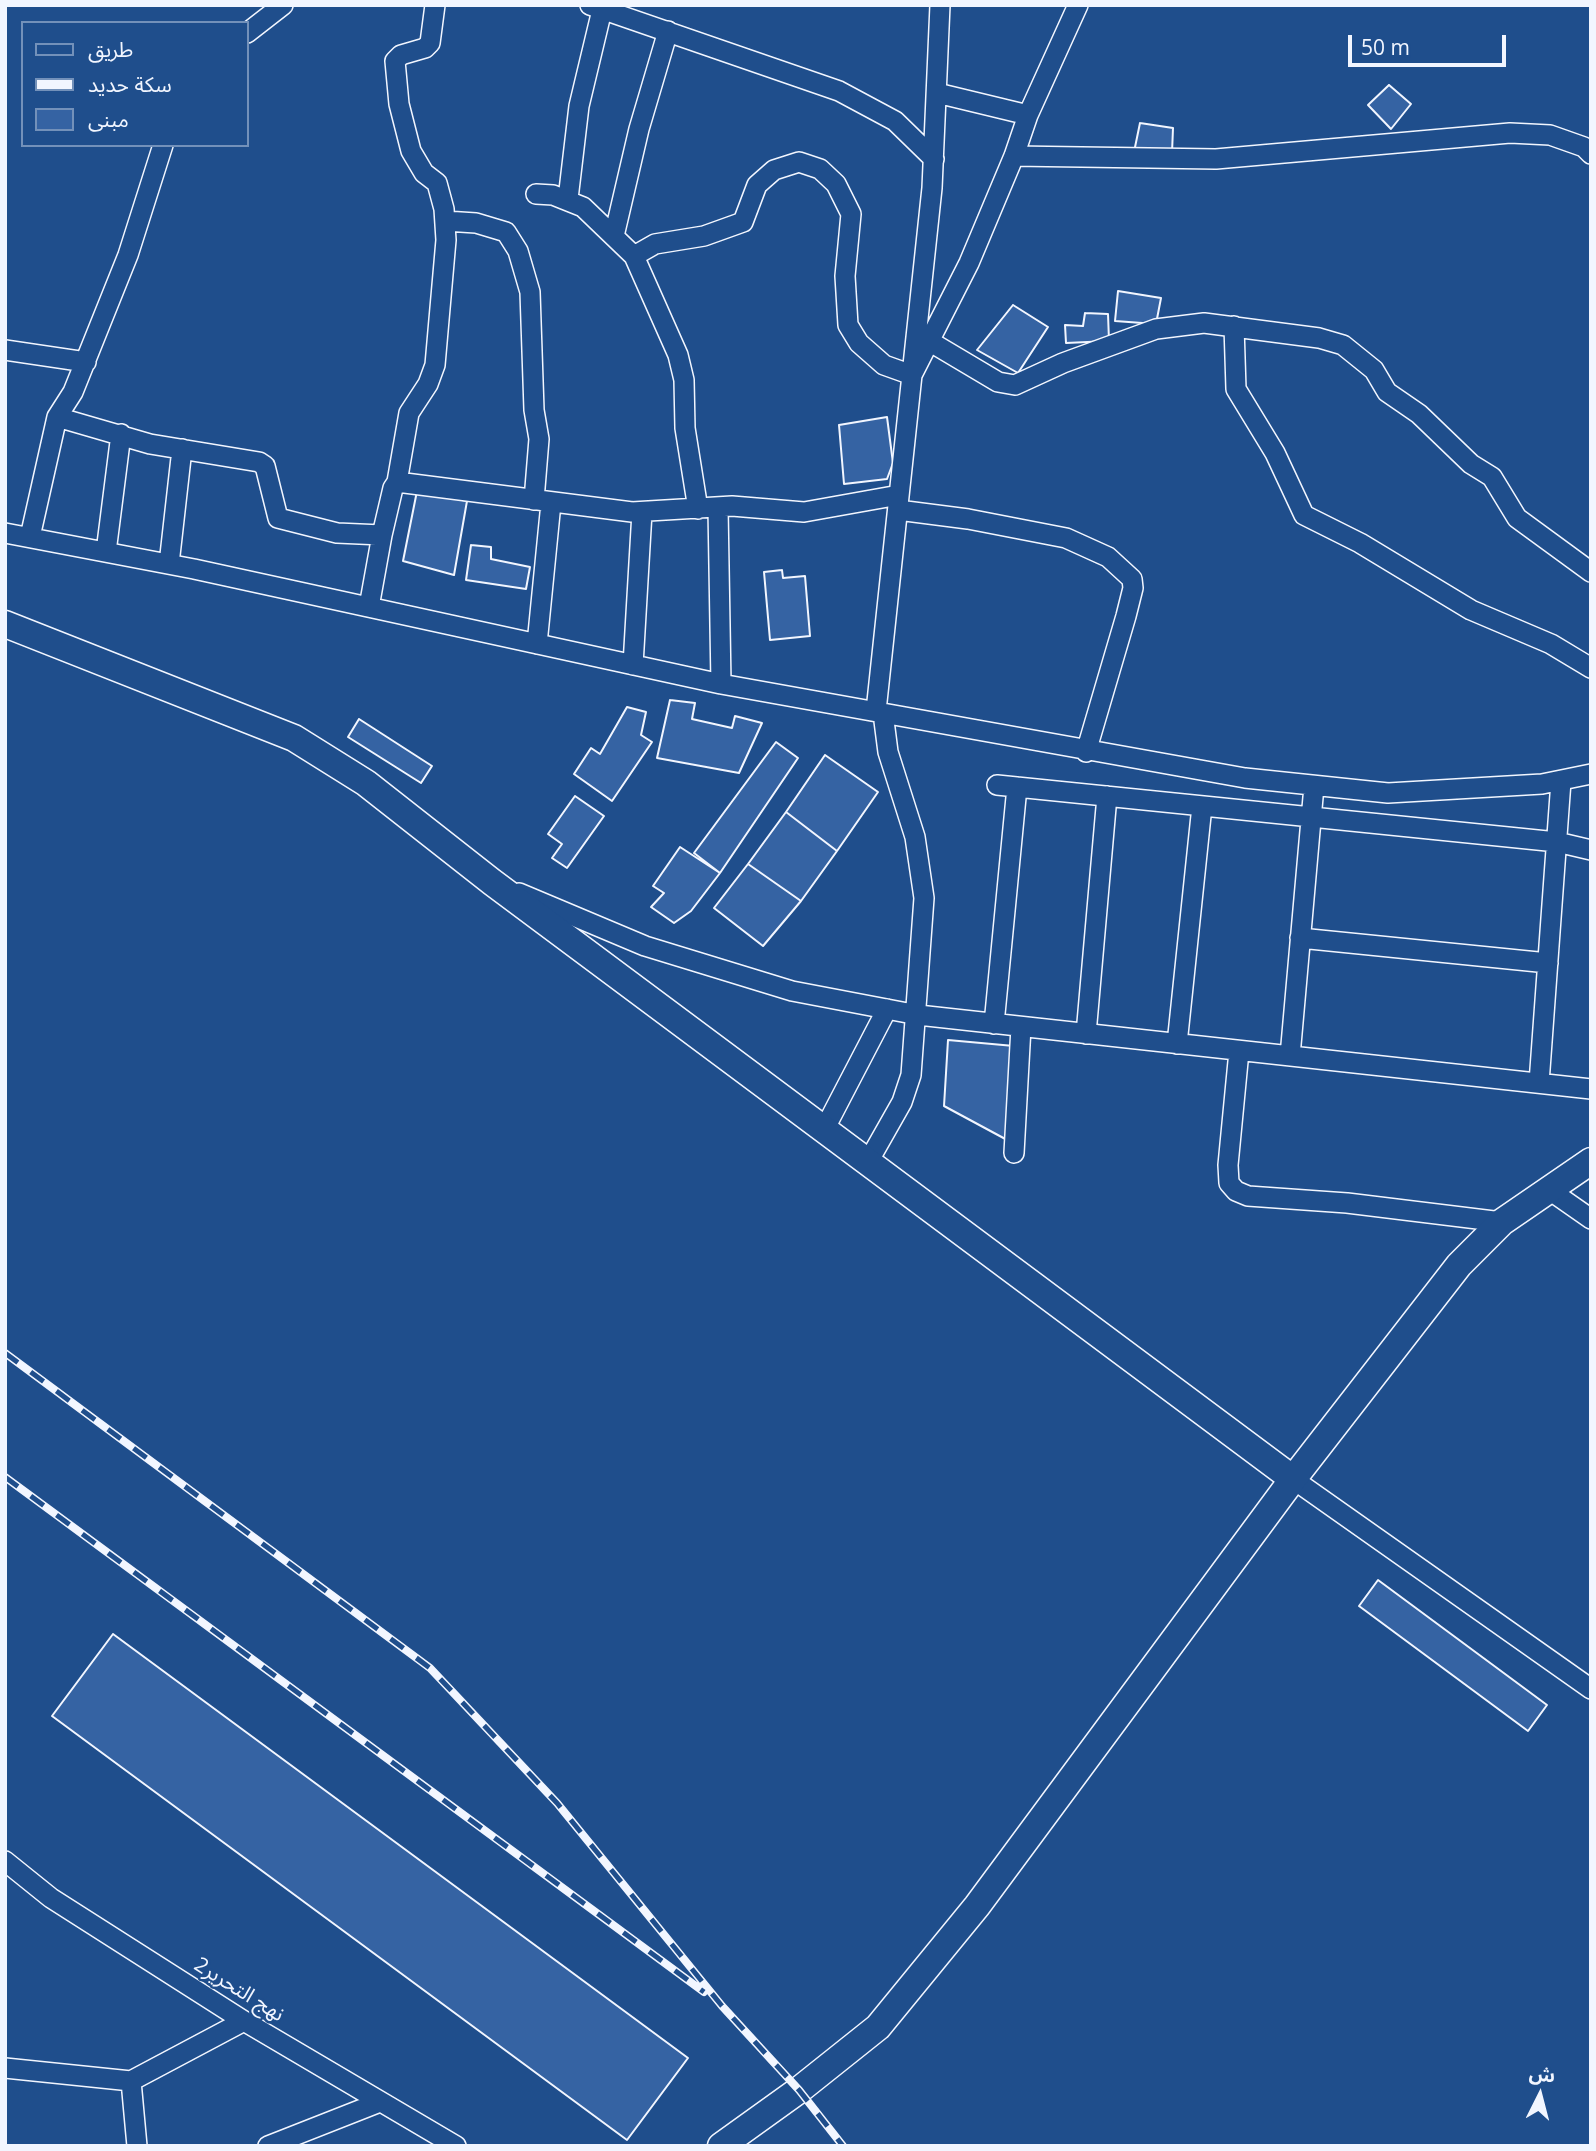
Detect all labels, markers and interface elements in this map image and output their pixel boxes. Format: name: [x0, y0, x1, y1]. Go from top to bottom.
legend: [21, 21, 248, 147]
scale bar: [1351, 21, 1508, 65]
text: 50 m: [1361, 33, 1410, 61]
text: طريق: [88, 35, 133, 63]
text: سكة حديد: [88, 70, 172, 98]
text: مبنى: [88, 105, 129, 133]
street label: نهج التحرير2: [189, 1952, 289, 2028]
north arrow: [1505, 2060, 1575, 2130]
text: ش: [1528, 2060, 1556, 2088]

